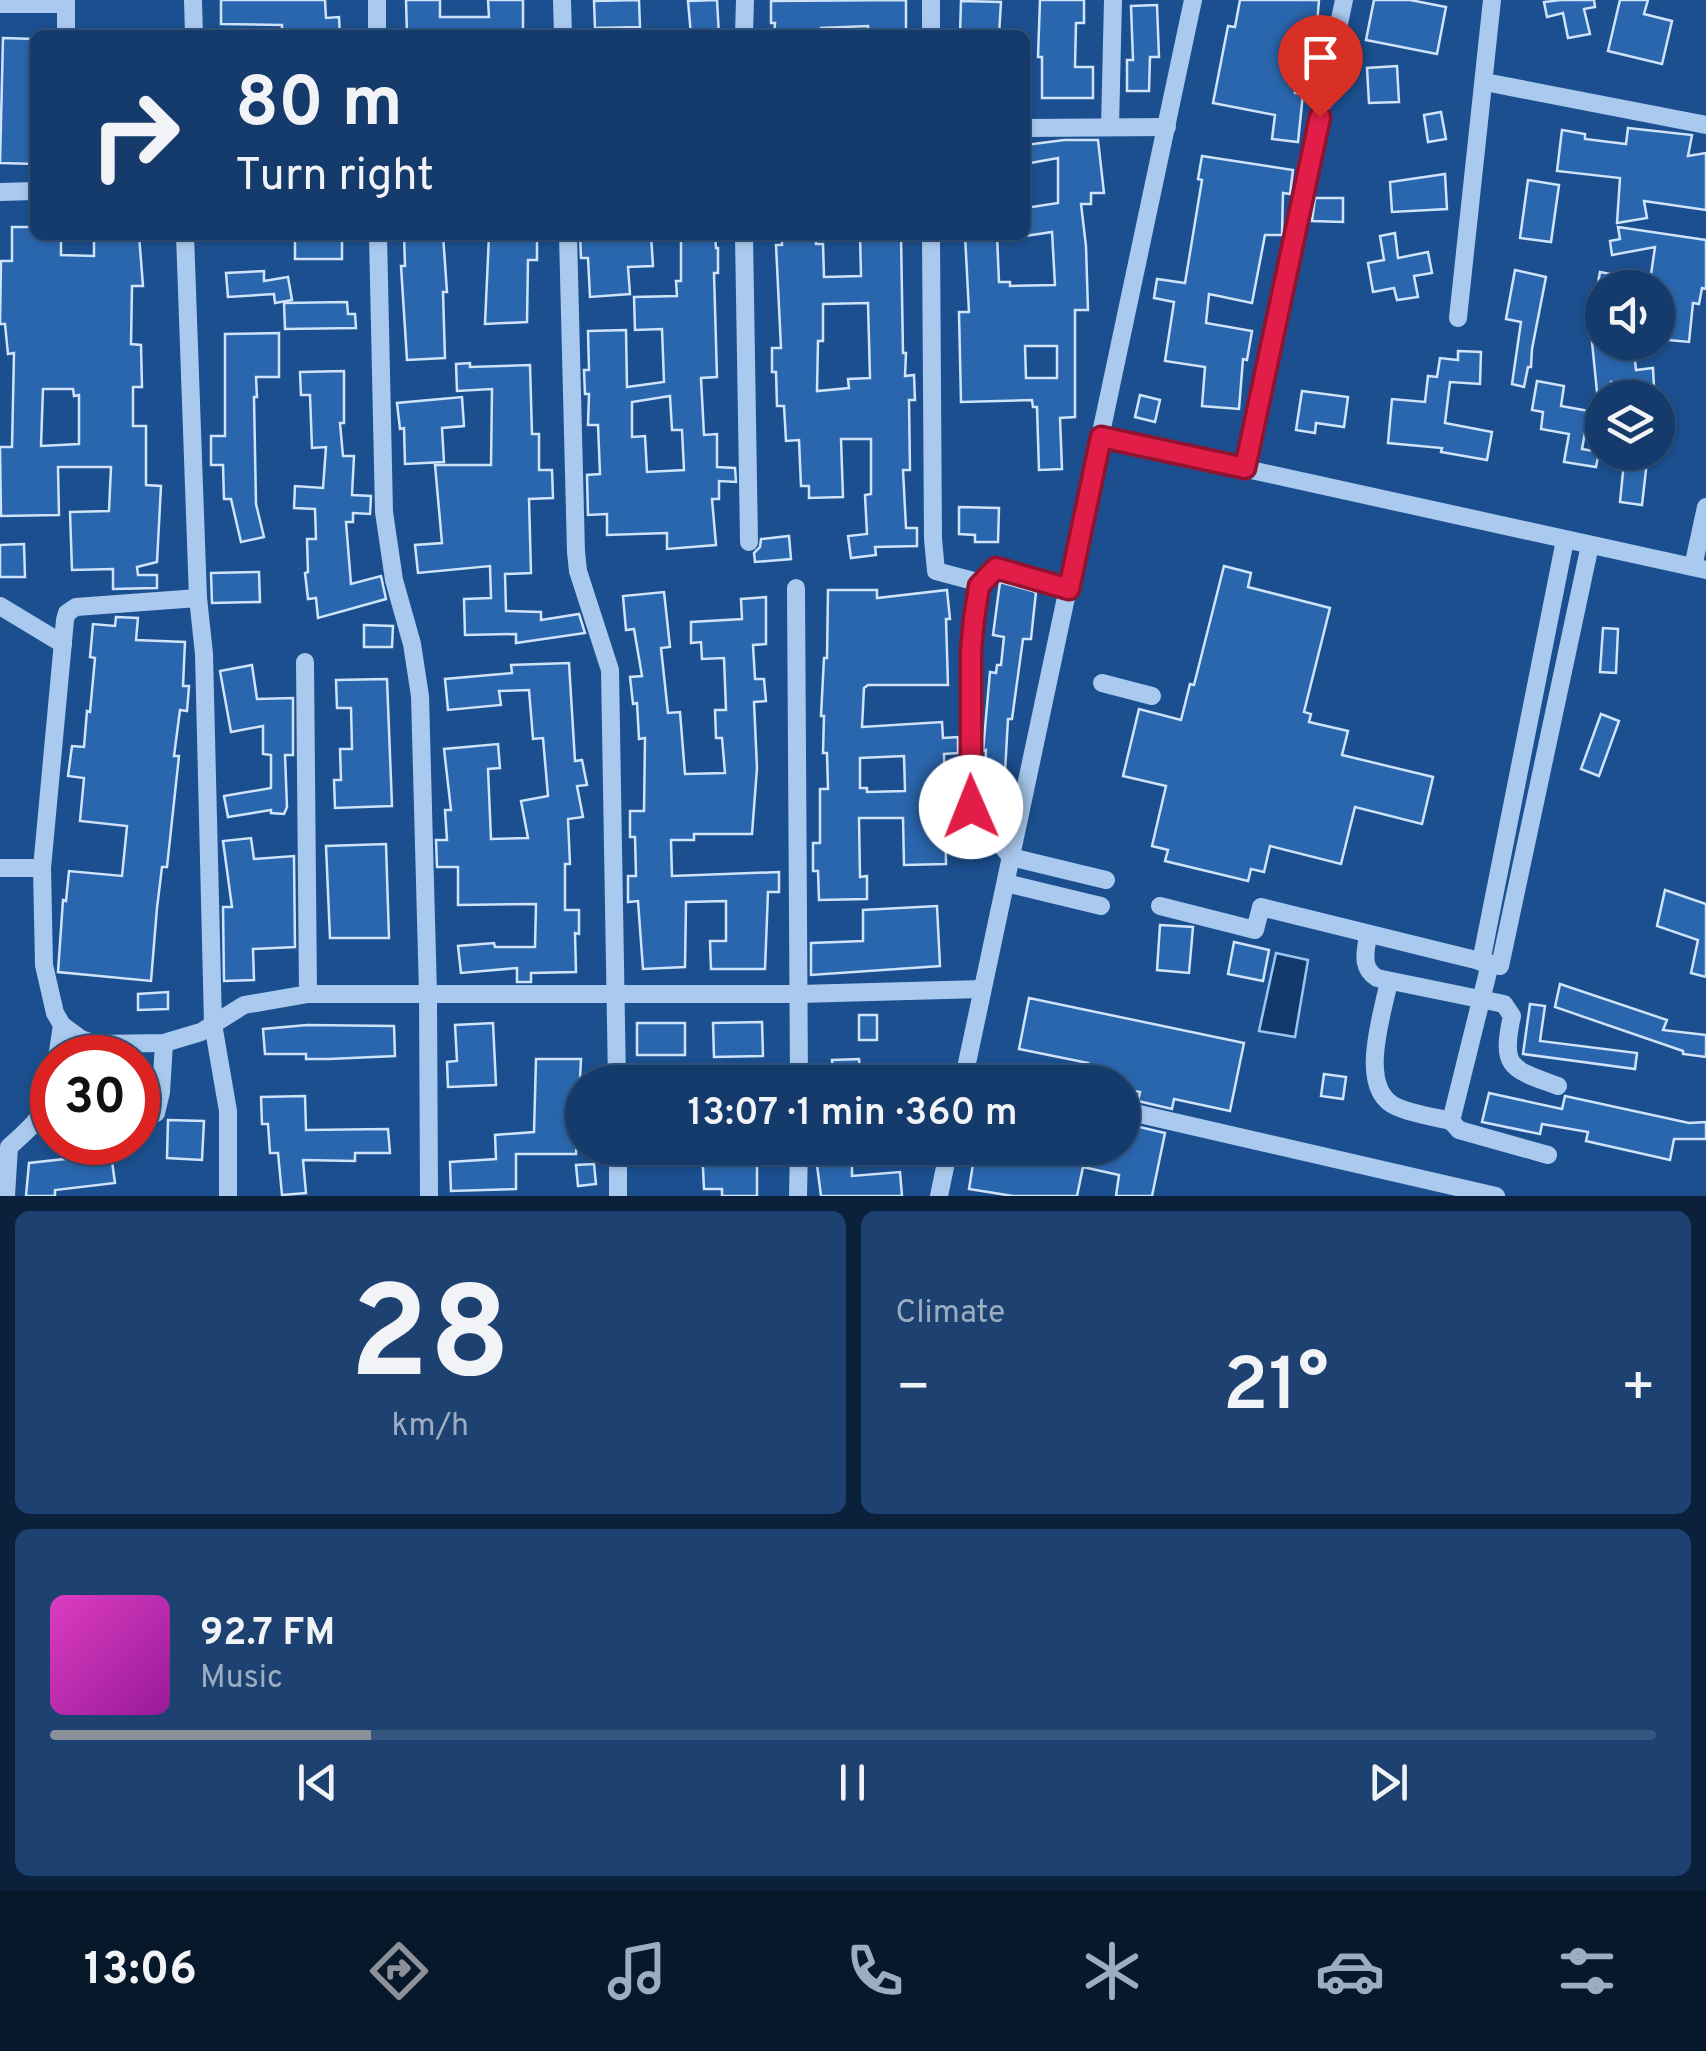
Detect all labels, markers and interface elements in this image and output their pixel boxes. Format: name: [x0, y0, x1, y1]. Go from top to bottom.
pin: [1278, 15, 1363, 118]
icon: arrive: [1293, 30, 1348, 85]
text: 80 m: [235, 62, 403, 151]
icon: right: [70, 70, 200, 200]
text: Turn right: [235, 149, 434, 206]
map controls: [1585, 270, 1675, 470]
button: sound: [1585, 270, 1675, 360]
button: layers: [1585, 380, 1675, 470]
position arrow: [919, 755, 1023, 859]
speed limit sign: 30: [30, 1035, 160, 1165]
text: 13:07 · 1 min · 360 m: [687, 1090, 1018, 1139]
text: 28: [350, 1259, 511, 1424]
text: Climate: [896, 1294, 1005, 1334]
text: 21°: [1223, 1342, 1329, 1437]
text: −: [896, 1355, 931, 1425]
text: +: [1621, 1355, 1656, 1425]
text: km/h: [391, 1407, 469, 1447]
text: 92.7 FM: [200, 1610, 335, 1659]
text: Music: [200, 1659, 283, 1699]
icon: previous: [290, 1755, 345, 1810]
icon: pause: [825, 1755, 880, 1810]
icon: next: [1361, 1755, 1416, 1810]
icon: directions: [364, 1936, 434, 2006]
icon: music: [602, 1936, 672, 2006]
icon: phone: [840, 1936, 910, 2006]
icon: climate: [1077, 1936, 1147, 2006]
icon: car: [1315, 1936, 1385, 2006]
icon: filters: [1552, 1936, 1622, 2006]
text: 13:06: [84, 1943, 197, 2000]

